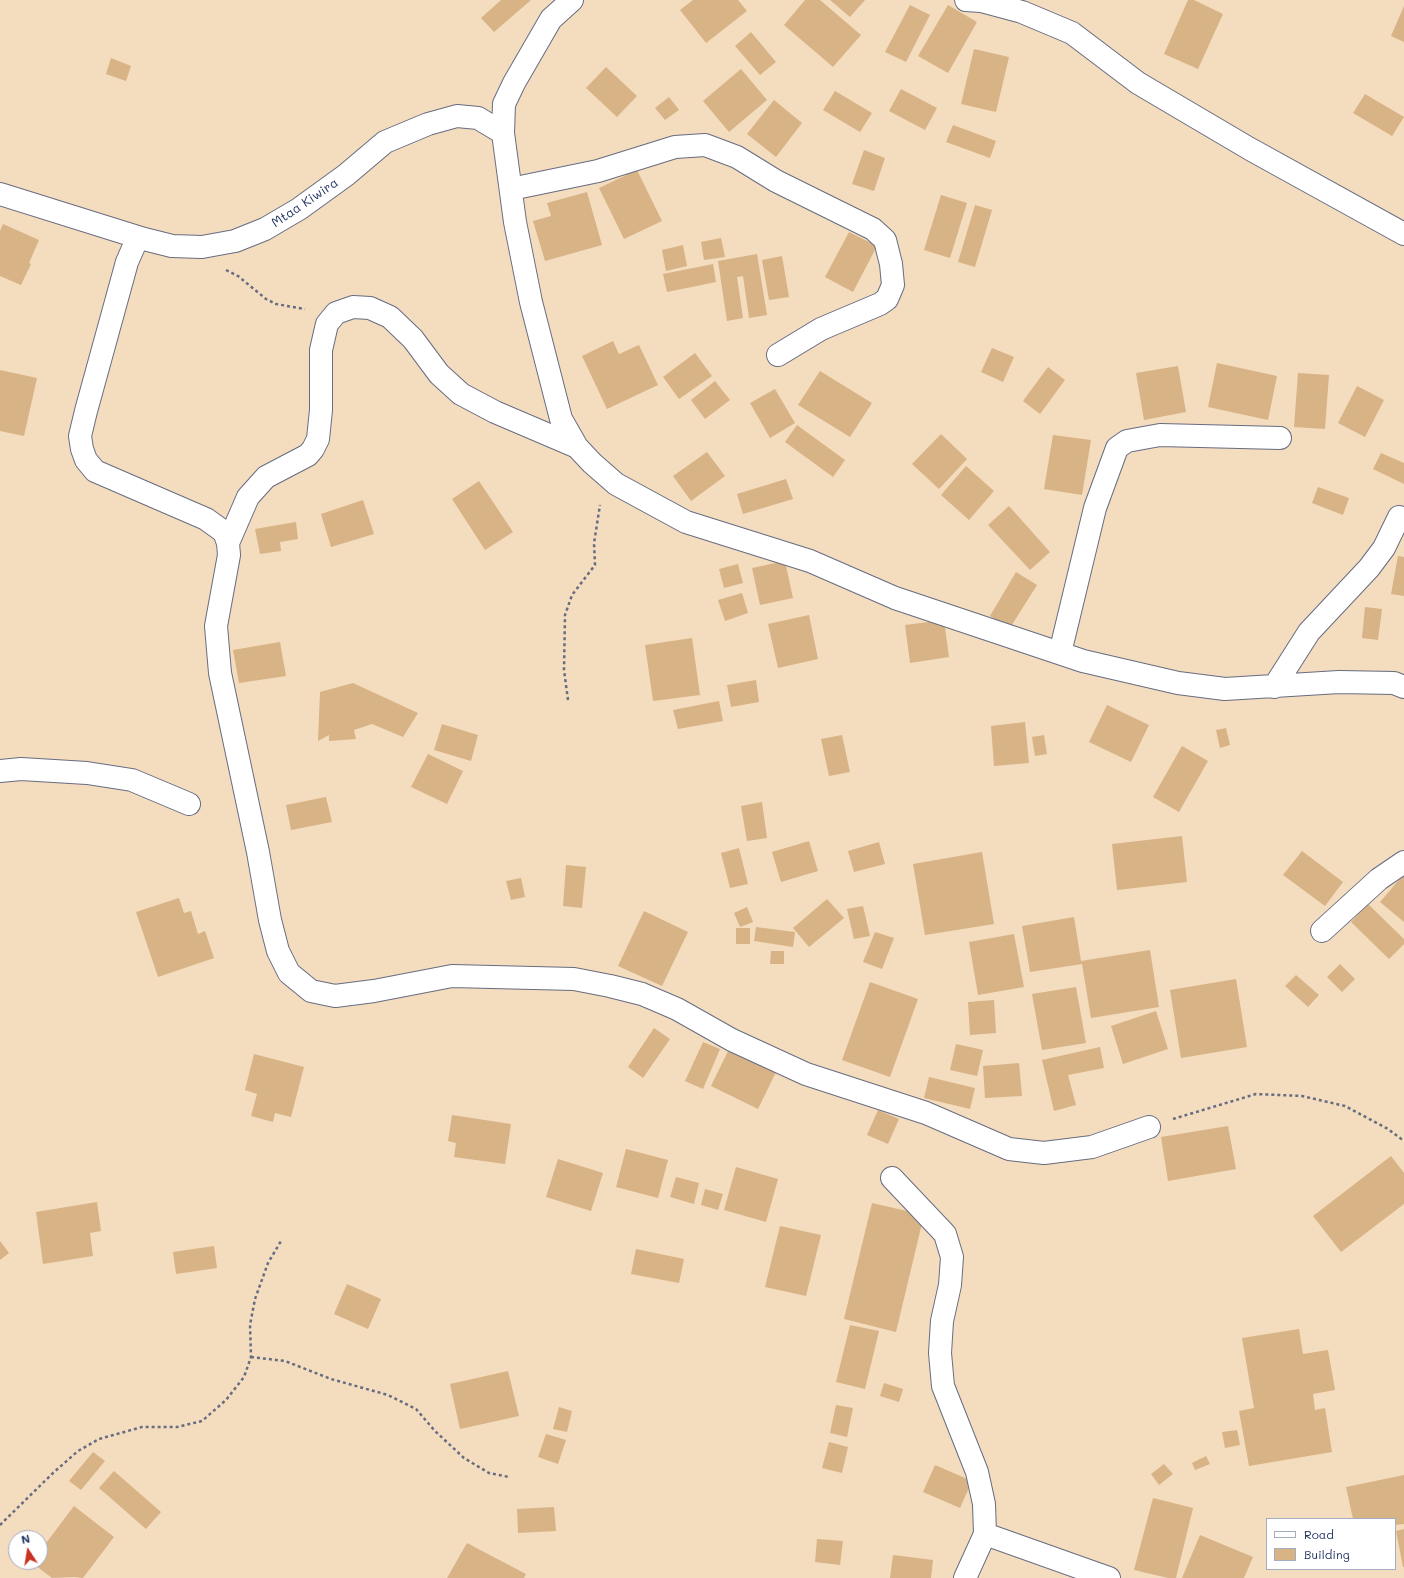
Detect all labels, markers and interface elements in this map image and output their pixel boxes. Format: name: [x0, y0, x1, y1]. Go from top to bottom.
street label: Mtaa Kiwira: [269, 175, 341, 231]
legend: [1266, 1518, 1396, 1570]
text: Road: [1304, 1526, 1334, 1542]
north arrow: [8, 1530, 48, 1570]
text: N: [20, 1531, 31, 1547]
text: Building: [1304, 1546, 1350, 1562]

